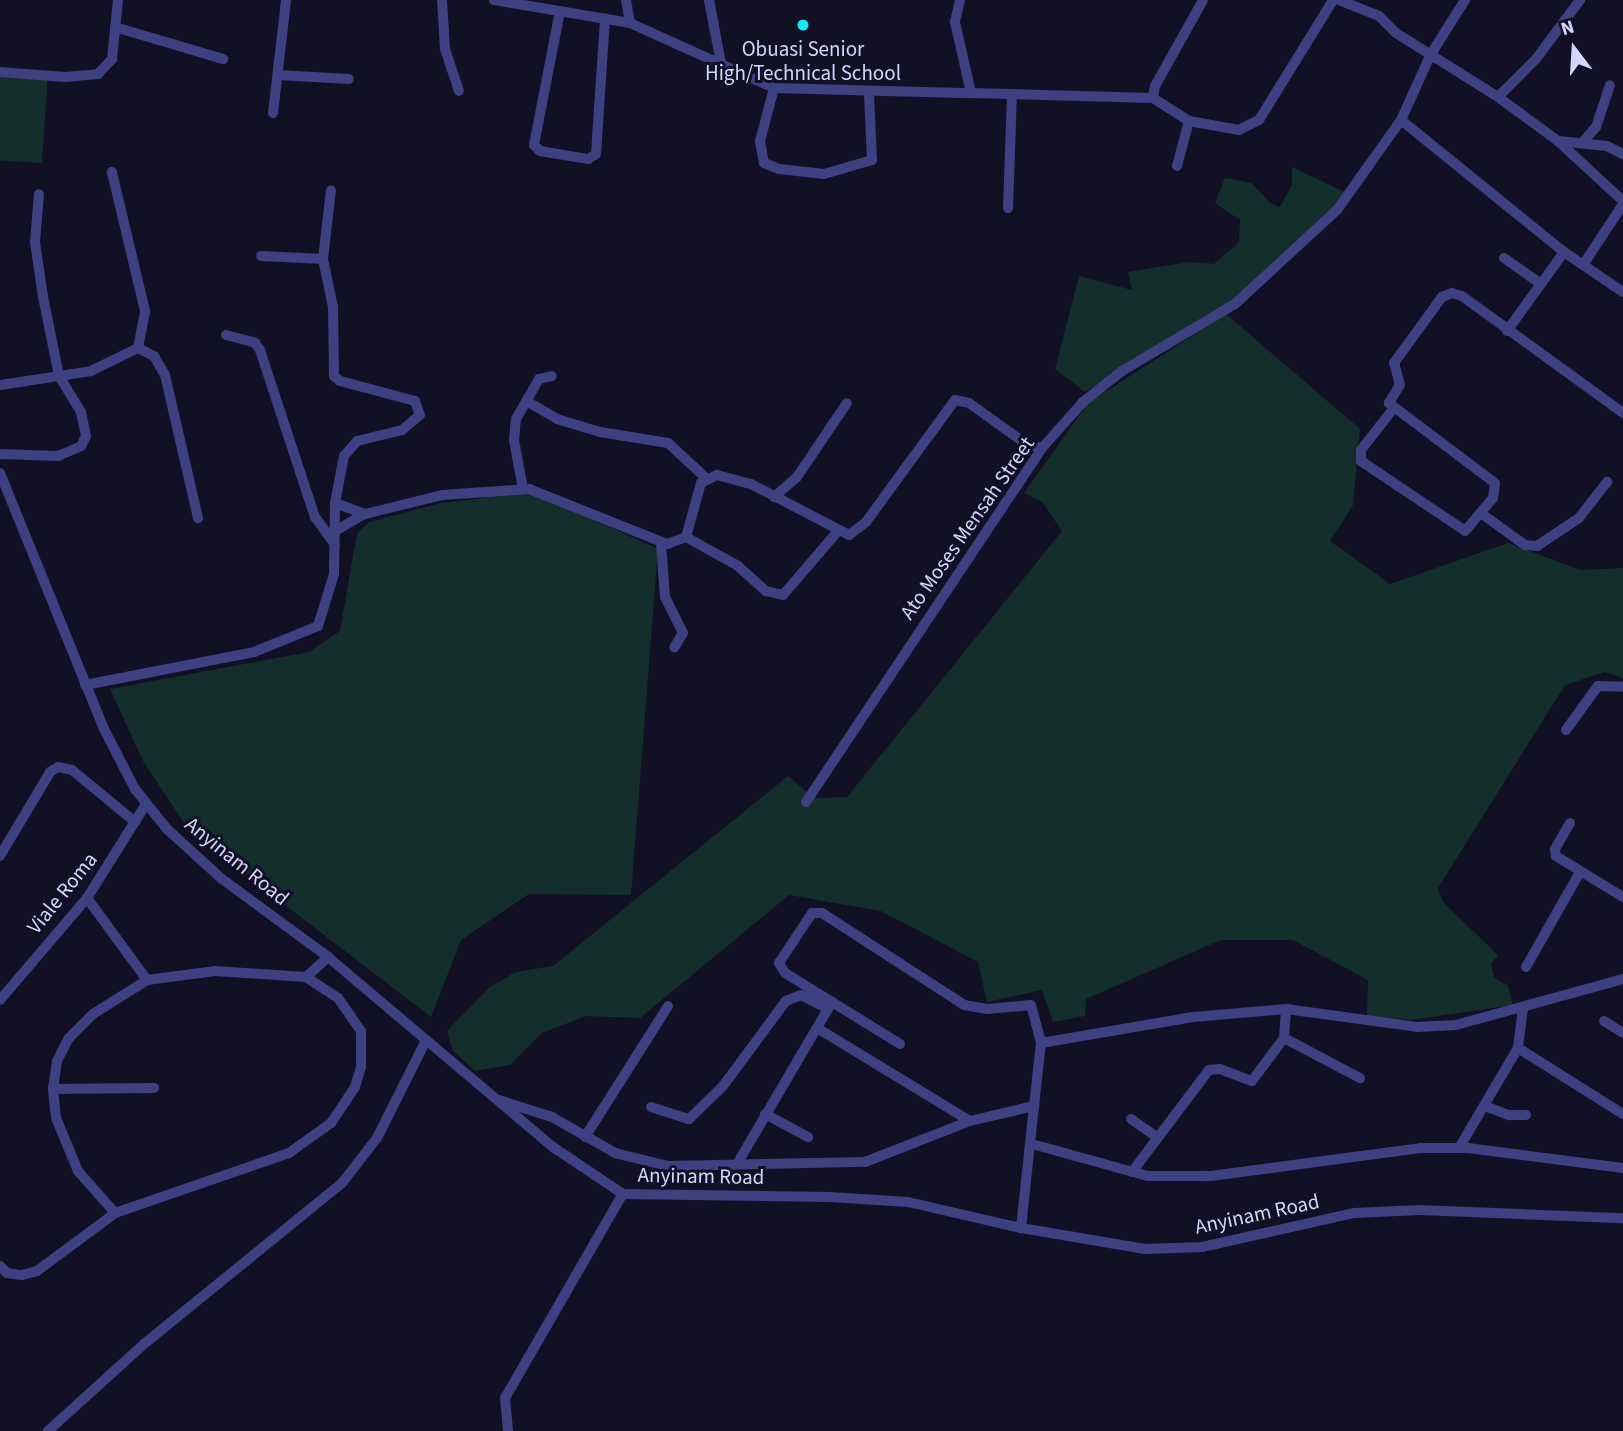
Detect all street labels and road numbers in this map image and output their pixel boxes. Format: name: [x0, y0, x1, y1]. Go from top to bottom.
street label: Ato Moses Mensah Street: [894, 432, 1040, 624]
street label: Anyinam Road: [180, 811, 294, 911]
street label: Viale Roma: [21, 847, 103, 939]
street label: Anyinam Road: [637, 1162, 765, 1190]
street label: Anyinam Road: [1192, 1189, 1322, 1239]

